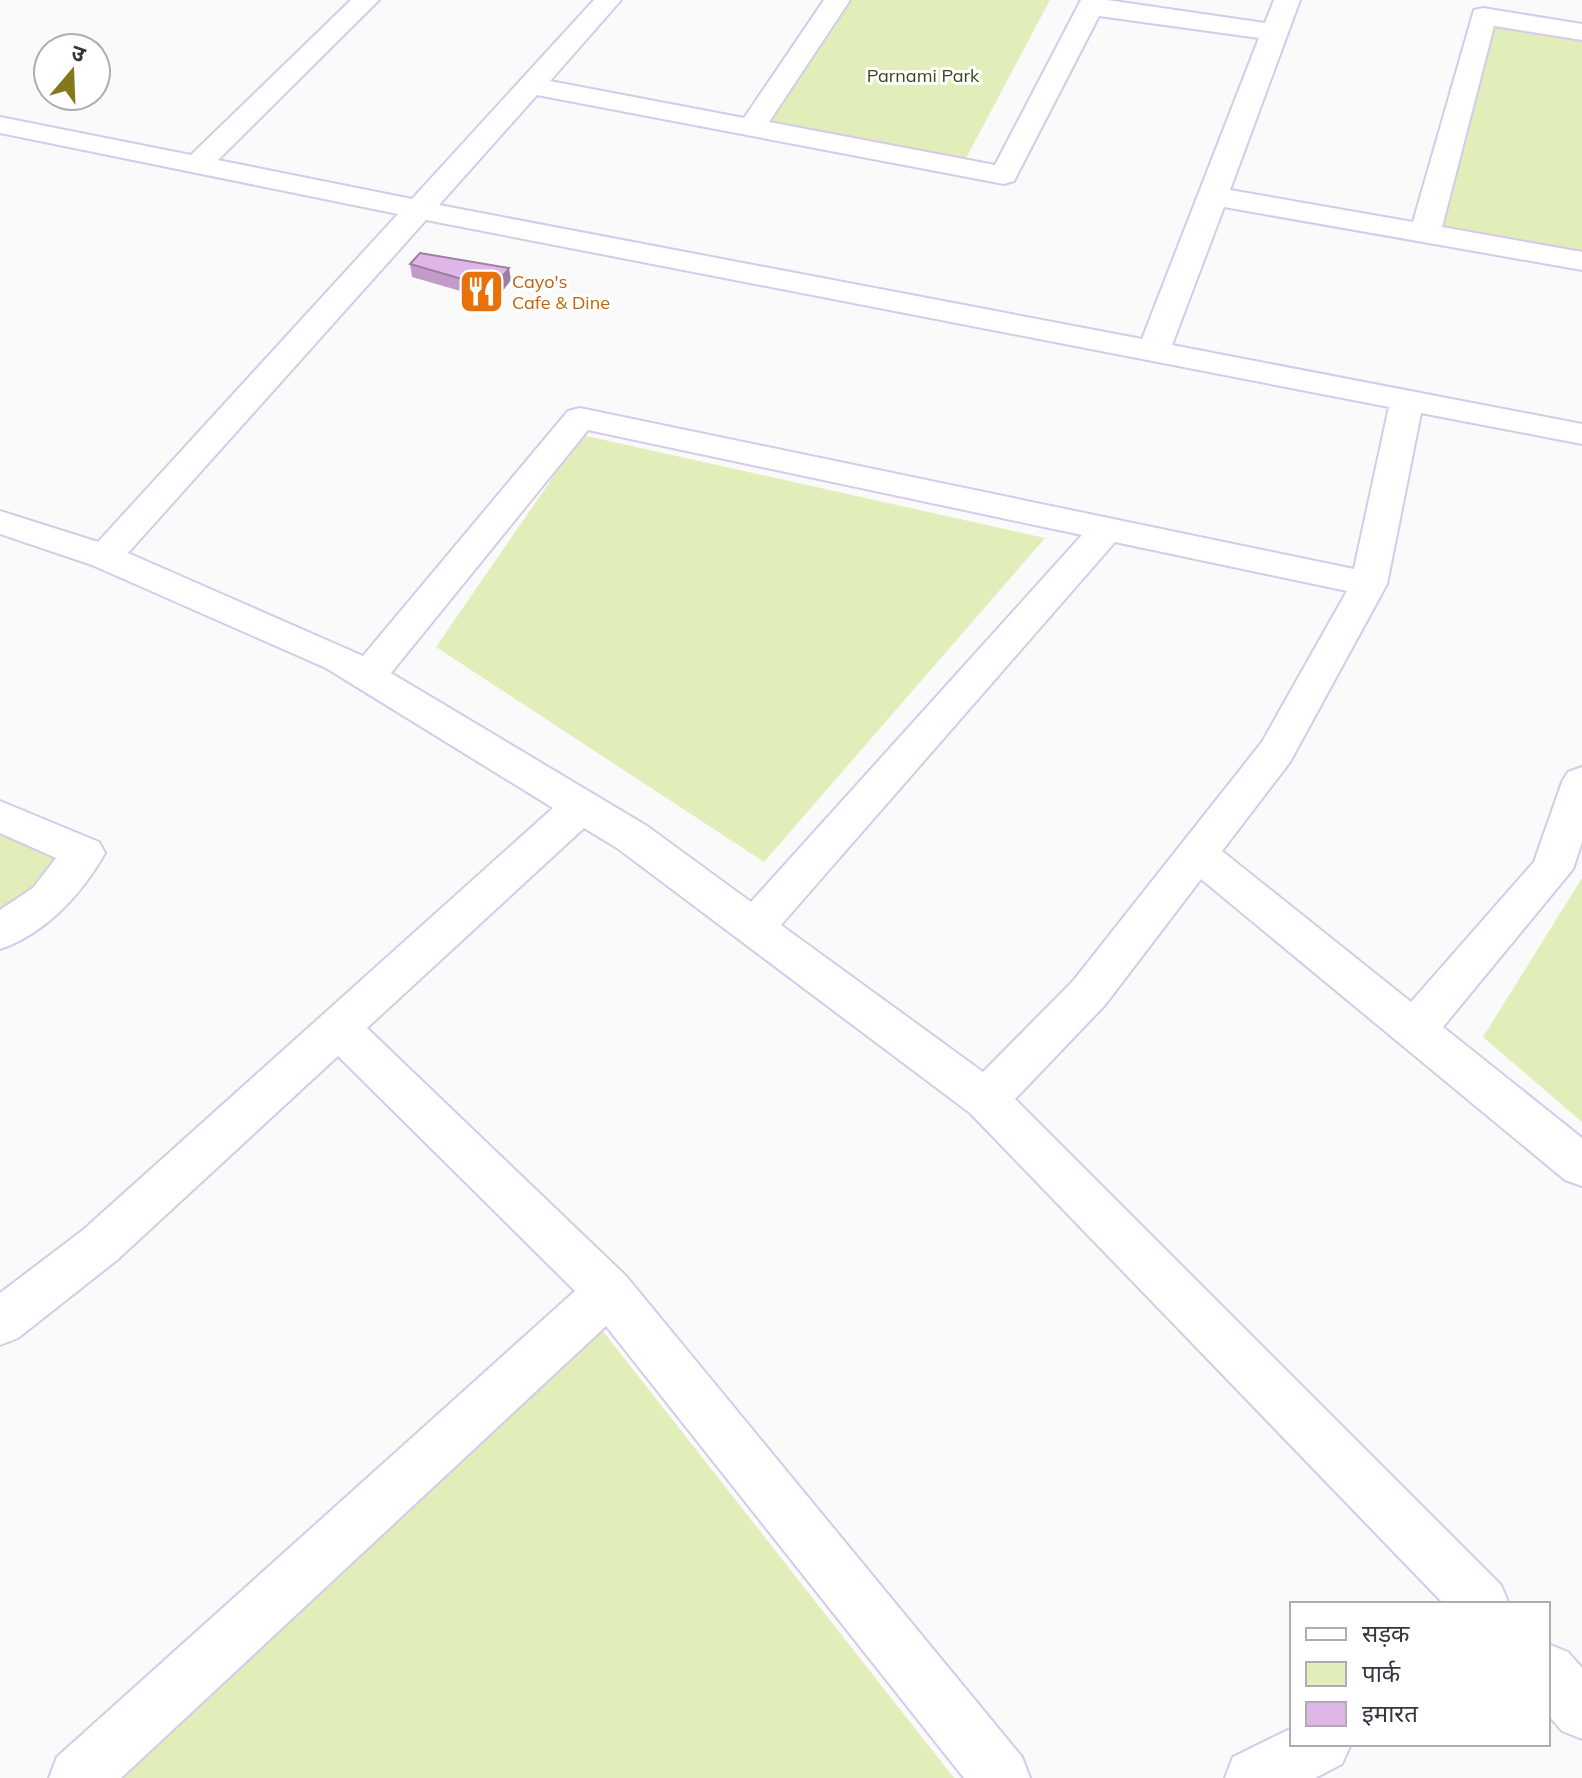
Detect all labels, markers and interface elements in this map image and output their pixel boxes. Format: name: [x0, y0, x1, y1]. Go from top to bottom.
north arrow: [32, 32, 112, 112]
text: उ: [68, 38, 90, 69]
park label: Parnami Park: [867, 64, 980, 87]
restaurant icon: Cayo's Cafe & Dine: [457, 267, 505, 315]
place label: Cayo's Cafe & Dine: [512, 270, 610, 314]
legend: [1290, 1602, 1550, 1746]
text: सड़क: [1362, 1618, 1410, 1648]
text: पार्क: [1362, 1658, 1401, 1688]
text: इमारत: [1362, 1698, 1419, 1728]

